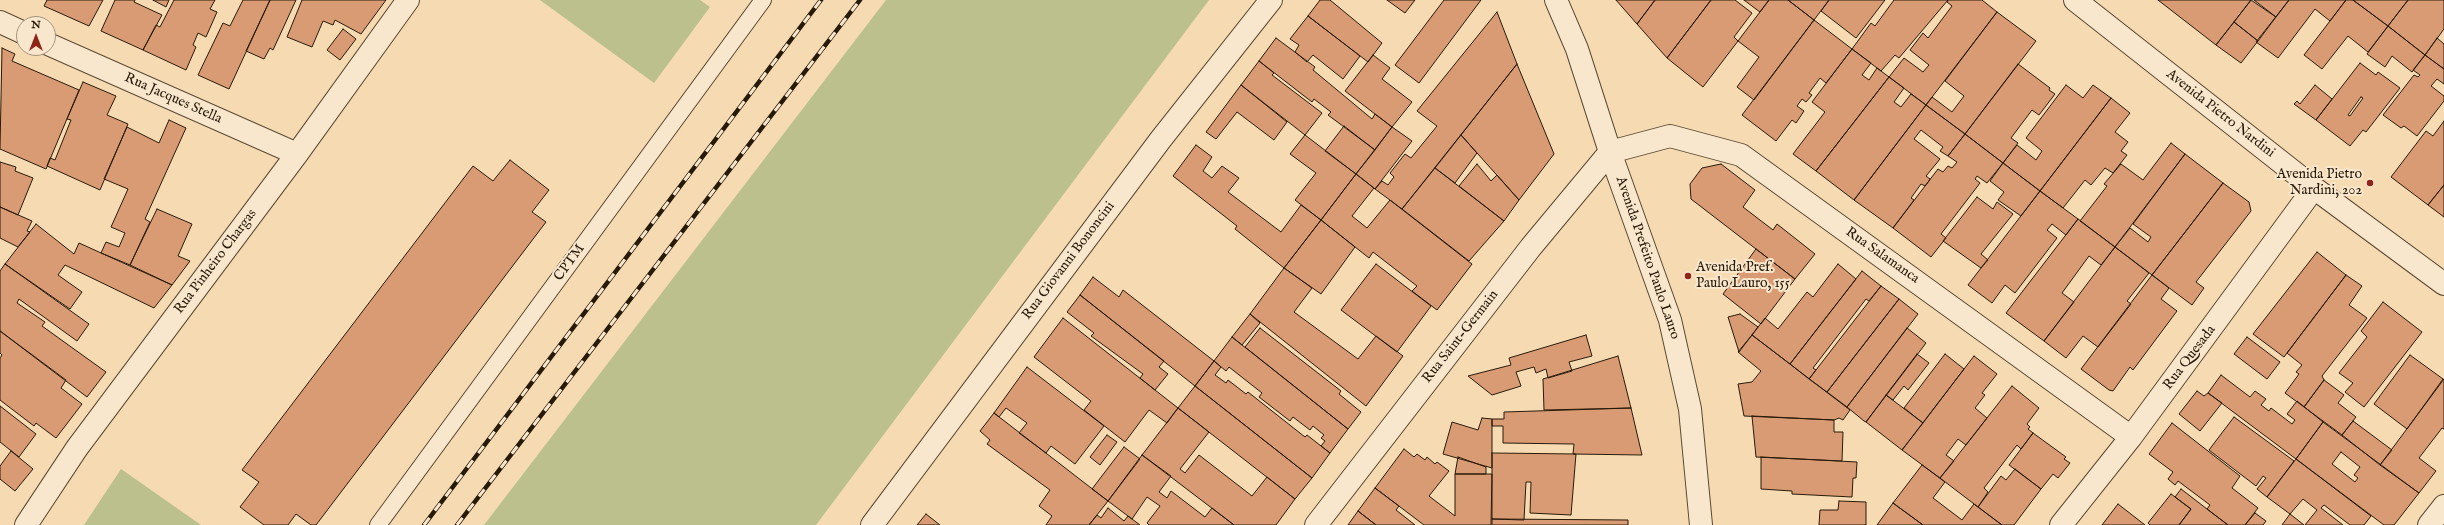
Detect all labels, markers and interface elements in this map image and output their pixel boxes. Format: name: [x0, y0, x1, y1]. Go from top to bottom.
north arrow: [16, 16, 56, 56]
text: N: [31, 18, 41, 32]
street label: Avenida Pietro Nardini: [2162, 66, 2278, 162]
street label: Rua Jacques Stella: [122, 70, 224, 128]
place label: Avenida Pietro Nardini, 202: [2277, 167, 2362, 200]
street label: Avenida Prefeito Paulo Lauro: [1611, 174, 1683, 342]
marker: Avenida Pietro Nardini, 202: [2365, 178, 2375, 188]
street label: Rua Giovanni Bononcini: [1019, 199, 1119, 323]
street label: Rua Pinheiro Chargas: [171, 206, 261, 318]
street label: Rua Salamanca: [1842, 224, 1922, 288]
street label: CPTM: [551, 241, 589, 285]
place label: Avenida Pref. Paulo Lauro, 155: [1696, 260, 1790, 292]
marker: Avenida Pref. Paulo Lauro, 155: [1683, 271, 1693, 281]
street label: Rua Saint-Germain: [1419, 287, 1503, 387]
street label: Rua Quesada: [2160, 322, 2220, 394]

